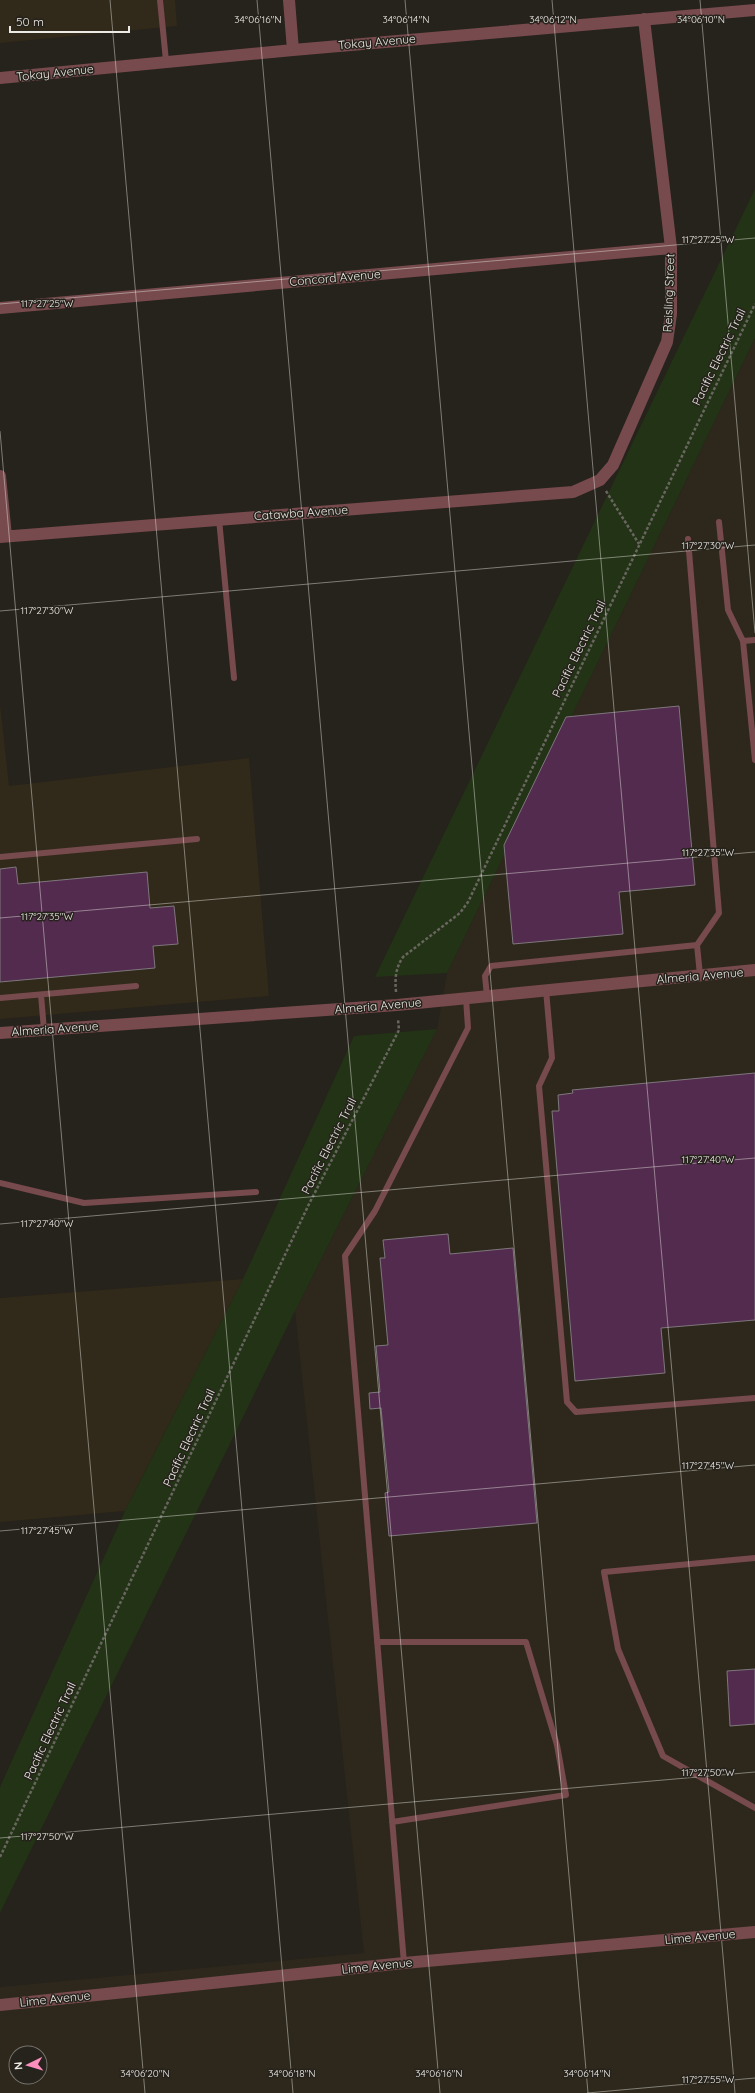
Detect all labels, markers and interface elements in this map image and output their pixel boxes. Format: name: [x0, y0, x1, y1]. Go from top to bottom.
scale bar: [10, 8, 129, 34]
text: 34°06'16"N: [234, 13, 282, 26]
text: 34°06'14"N: [382, 13, 430, 26]
text: 34°06'12"N: [529, 13, 577, 26]
text: 34°06'10"N: [677, 13, 725, 26]
text: 50 m: [16, 14, 44, 29]
street label: Tokay Avenue: [338, 31, 417, 52]
street label: Tokay Avenue: [15, 61, 95, 84]
text: 117°27'25"W: [682, 233, 735, 246]
street label: Reisling Street: [660, 253, 677, 333]
street label: Concord Avenue: [289, 266, 381, 289]
text: 117°27'25"W: [21, 297, 74, 310]
street label: Pacific Electric Trail: [689, 306, 749, 408]
street label: Catawba Avenue: [253, 502, 349, 523]
text: 117°27'30"W: [682, 539, 735, 552]
street label: Pacific Electric Trail: [549, 598, 609, 700]
text: 117°27'30"W: [21, 604, 74, 617]
text: 117°27'35"W: [682, 846, 735, 859]
text: 117°27'35"W: [21, 910, 74, 923]
street label: Almeria Avenue: [656, 964, 744, 987]
street label: Almeria Avenue: [334, 994, 422, 1017]
street label: Almeria Avenue: [11, 1018, 99, 1039]
street label: Pacific Electric Trail: [298, 1095, 359, 1197]
text: 117°27'40"W: [682, 1153, 735, 1166]
text: 117°27'40"W: [21, 1217, 74, 1230]
street label: Pacific Electric Trail: [159, 1386, 218, 1489]
text: 117°27'45"W: [682, 1459, 735, 1472]
text: 117°27'45"W: [21, 1524, 74, 1537]
street label: Pacific Electric Trail: [20, 1679, 79, 1782]
text: 117°27'50"W: [681, 1766, 735, 1779]
text: 117°27'50"W: [20, 1830, 74, 1843]
street label: Lime Avenue: [664, 1926, 736, 1947]
street label: Lime Avenue: [341, 1954, 413, 1977]
street label: Lime Avenue: [19, 1987, 91, 2010]
north arrow: [8, 2045, 48, 2085]
text: N: [11, 2061, 25, 2071]
text: 34°06'20"N: [120, 2067, 170, 2080]
text: 34°06'18"N: [268, 2067, 316, 2080]
text: 34°06'16"N: [415, 2067, 463, 2080]
text: 34°06'14"N: [563, 2067, 611, 2080]
text: 117°27'55"W: [682, 2073, 735, 2086]

